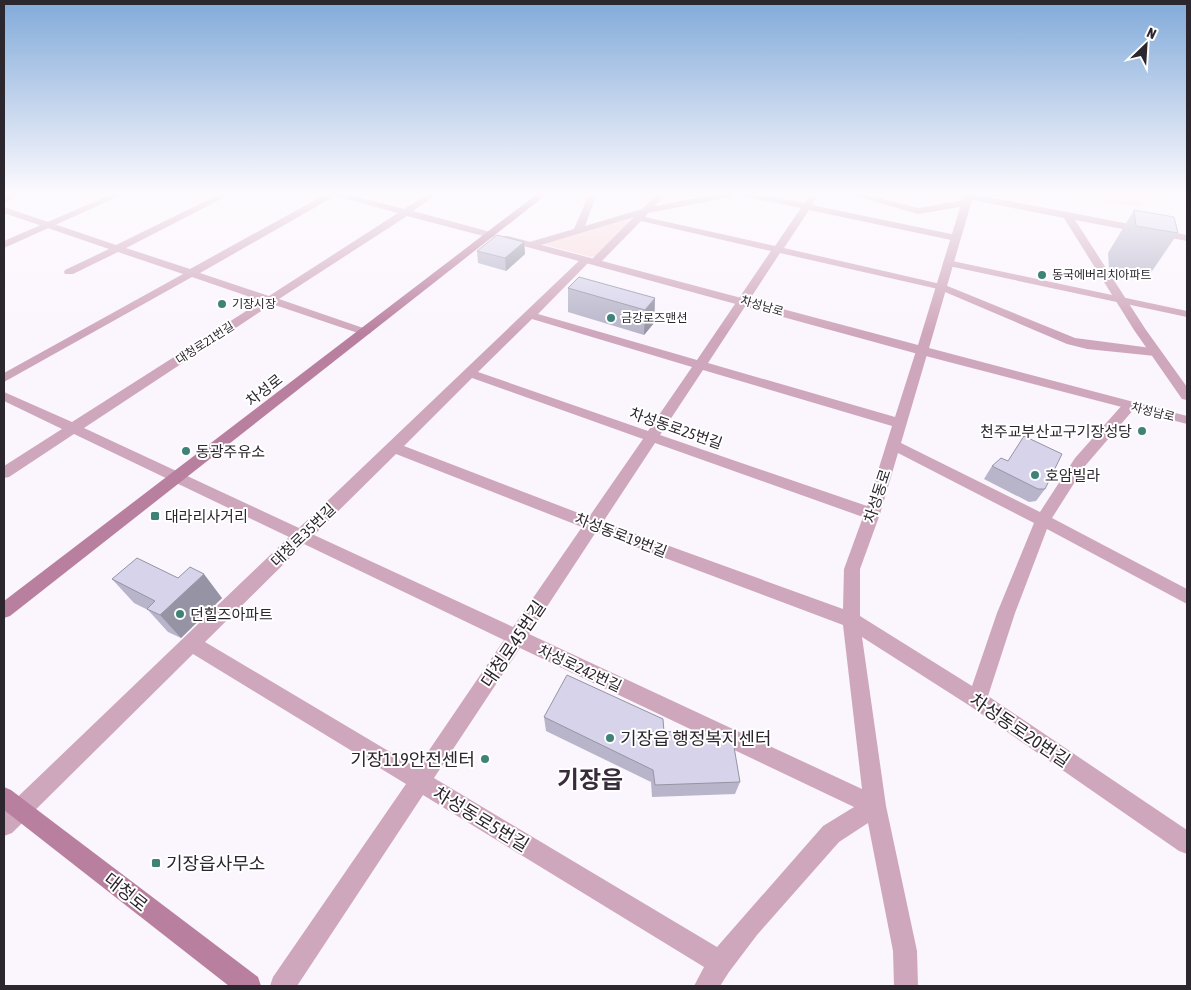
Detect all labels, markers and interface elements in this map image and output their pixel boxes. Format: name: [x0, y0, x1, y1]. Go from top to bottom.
north arrow: [1121, 20, 1171, 70]
text: N: [1144, 24, 1159, 42]
place label: 동국에버리치아파트: [1052, 268, 1151, 282]
marker: 동국에버리치아파트: [1036, 269, 1048, 281]
street label: 차성남로: [739, 293, 785, 319]
place label: 기장시장: [232, 297, 276, 311]
marker: 기장시장: [216, 298, 228, 310]
place label: 금강로즈맨션: [621, 311, 687, 325]
marker: 금강로즈맨션: [605, 312, 617, 324]
street label: 대청로21번길: [173, 319, 237, 367]
street label: 차성로: [242, 371, 286, 409]
street label: 차성남로: [1130, 400, 1176, 424]
street label: 차성동로25번길: [627, 404, 725, 452]
place label: 천주교부산교구기장성당: [980, 423, 1132, 440]
marker: 천주교부산교구기장성당: [1136, 425, 1148, 437]
place label: 동광주유소: [196, 443, 265, 460]
marker: 동광주유소: [180, 445, 192, 457]
street label: 차성동로: [860, 467, 894, 525]
place label: 호암빌라: [1045, 467, 1100, 484]
marker: 호암빌라: [1029, 469, 1041, 481]
street label: 대청로35번길: [267, 500, 339, 570]
place label: 대라리사거리: [165, 508, 248, 525]
marker: 대라리사거리: [149, 510, 161, 522]
street label: 차성동로19번길: [573, 510, 669, 560]
street label: 대청로45번길: [476, 597, 550, 691]
place label: 던힐즈아파트: [190, 606, 273, 623]
marker: 던힐즈아파트: [174, 608, 186, 620]
street label: 차성로242번길: [536, 641, 624, 695]
street label: 차성동로20번길: [966, 689, 1074, 771]
place label: 기장읍 행정복지센터: [620, 728, 772, 749]
marker: 기장읍 행정복지센터: [604, 732, 616, 744]
place label: 기장119안전센터: [350, 749, 475, 770]
marker: 기장119안전센터: [479, 753, 491, 765]
district label: 기장읍: [557, 766, 623, 793]
street label: 차성동로5번길: [429, 782, 533, 856]
place label: 기장읍사무소: [166, 853, 265, 874]
marker: 기장읍사무소: [150, 857, 162, 869]
street label: 대청로: [100, 868, 152, 916]

